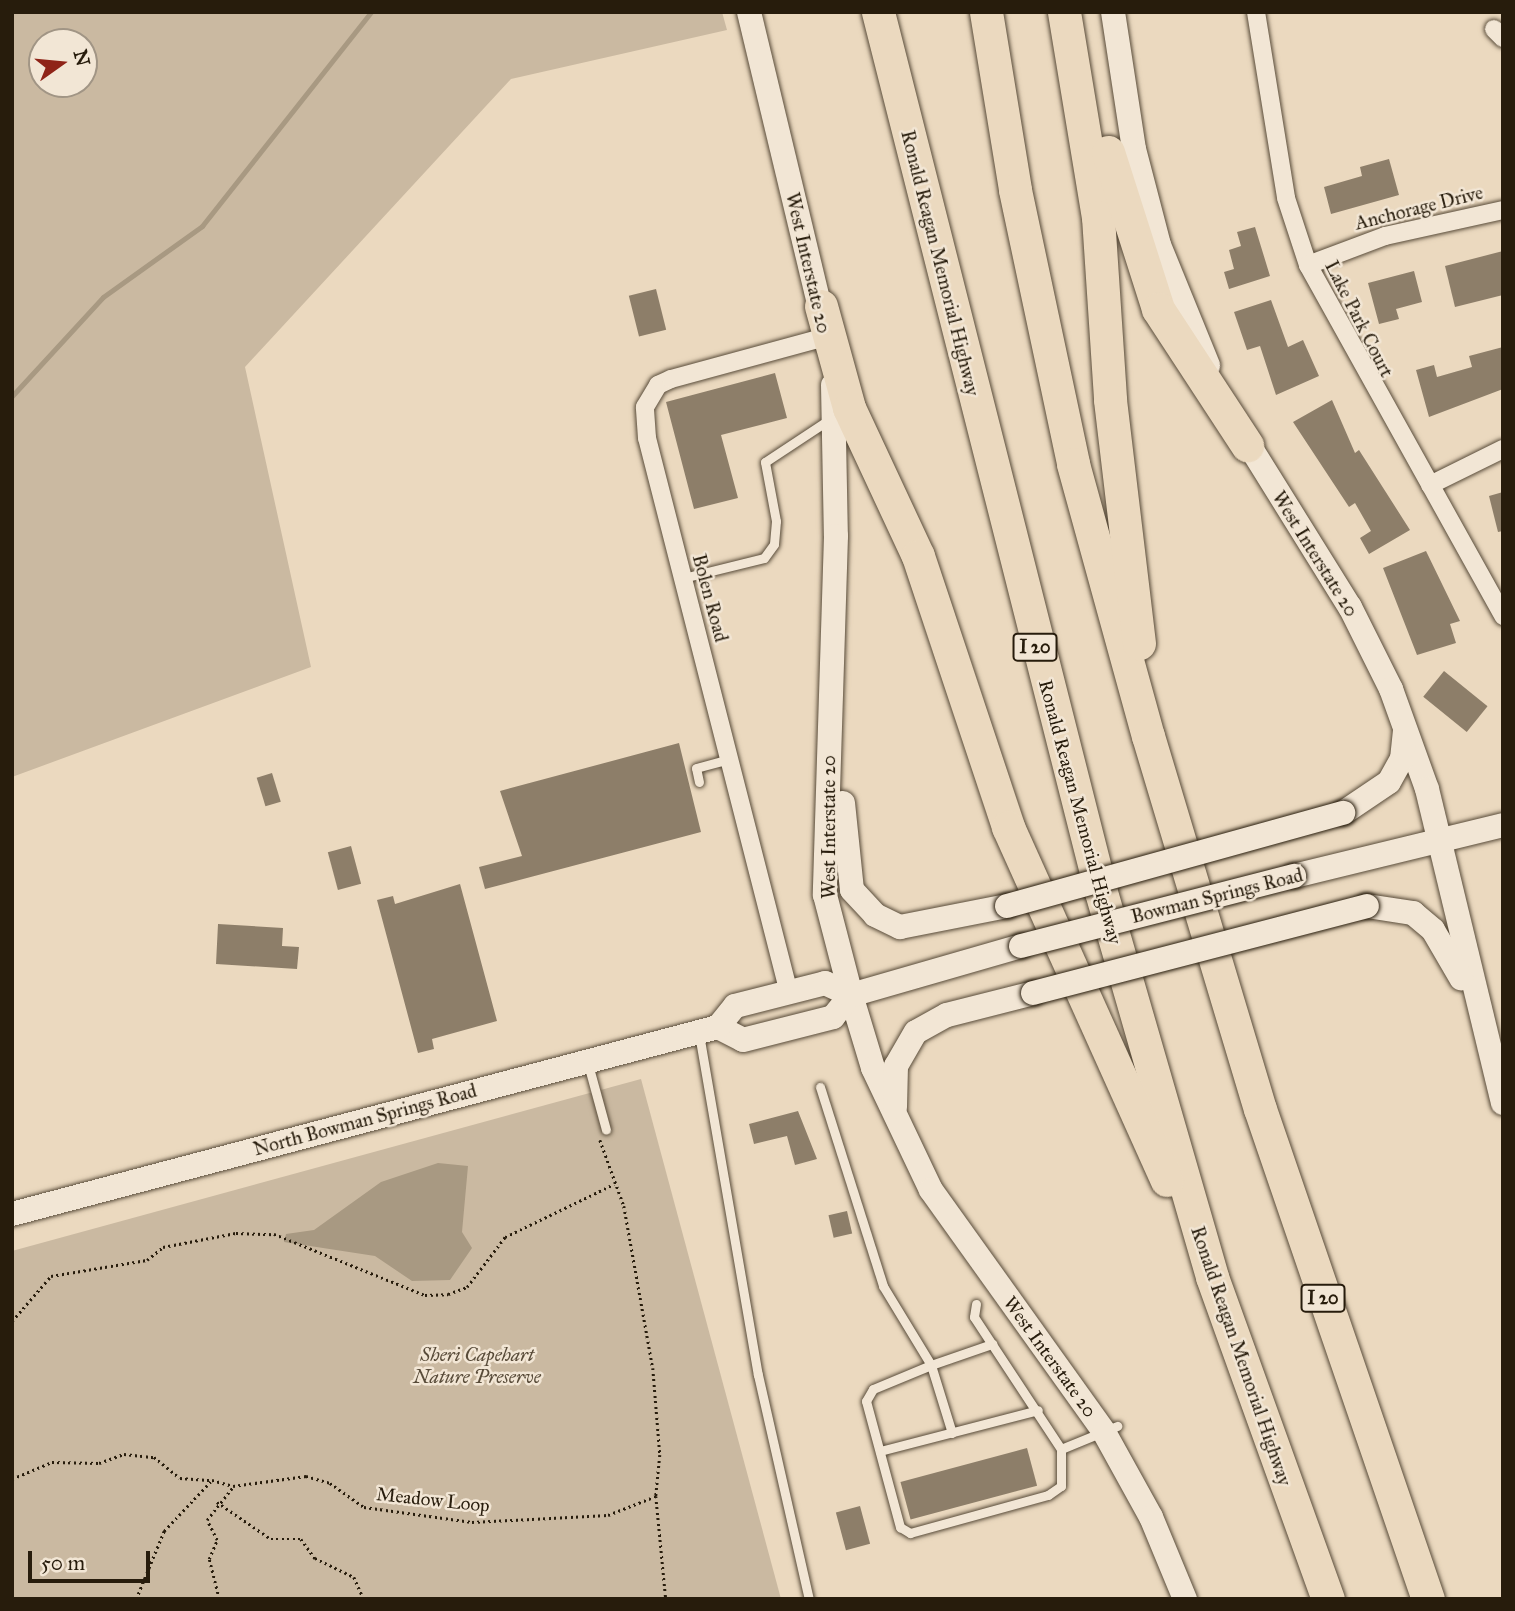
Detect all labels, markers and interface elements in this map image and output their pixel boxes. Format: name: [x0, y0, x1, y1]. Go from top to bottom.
north arrow: [28, 28, 98, 98]
text: N: [69, 47, 95, 69]
street label: Ronald Reagan Memorial Highway: [896, 128, 984, 398]
street label: Anchorage Drive: [1353, 181, 1485, 235]
street label: West Interstate 20: [781, 190, 835, 336]
street label: Lake Park Court: [1320, 257, 1398, 381]
street label: West Interstate 20: [1267, 487, 1363, 621]
street label: Bolen Road: [687, 552, 733, 644]
road number: I 20: [1012, 632, 1058, 662]
street label: Ronald Reagan Memorial Highway: [1034, 677, 1126, 947]
street label: West Interstate 20: [818, 755, 840, 899]
street label: Bowman Springs Road: [1129, 864, 1305, 928]
street label: North Bowman Springs Road: [251, 1079, 479, 1161]
street label: Ronald Reagan Memorial Highway: [1186, 1223, 1296, 1489]
road number: I 20: [1300, 1283, 1346, 1312]
street label: West Interstate 20: [998, 1292, 1102, 1422]
park label: Sheri Capehart Nature Preserve: [413, 1344, 541, 1388]
street label: Meadow Loop: [375, 1483, 491, 1517]
scale bar: [32, 1538, 154, 1582]
text: 50 m: [41, 1550, 85, 1576]

